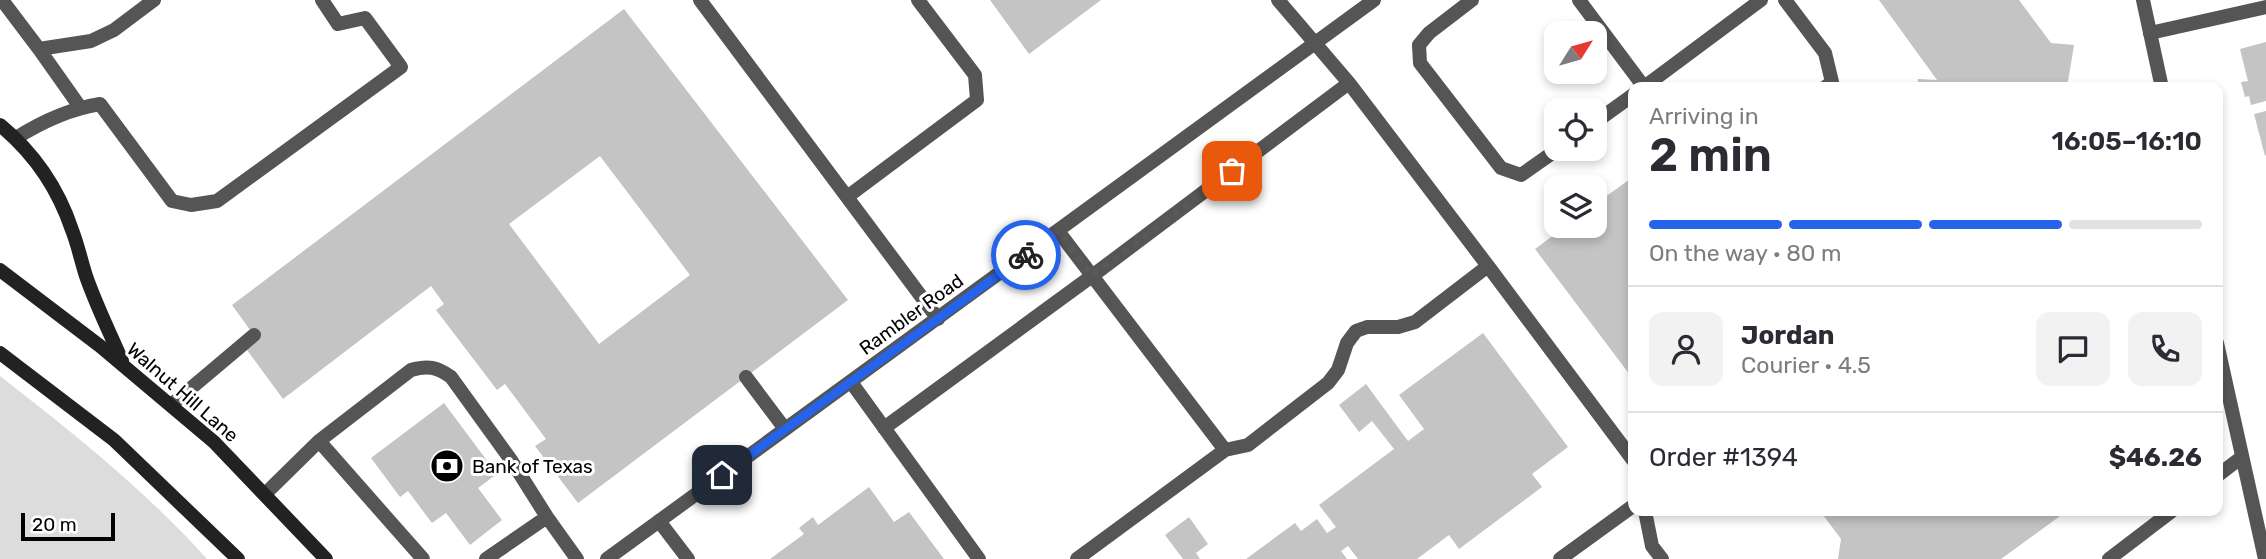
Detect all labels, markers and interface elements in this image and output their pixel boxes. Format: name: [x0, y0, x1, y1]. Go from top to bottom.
north arrow: [1544, 21, 1606, 84]
map controls: [1544, 21, 1607, 238]
button: locate: [1544, 98, 1607, 161]
text: Arriving in: [1649, 102, 1759, 130]
text: 16:05–16:10: [2052, 126, 2202, 157]
text: 2 min: [1649, 128, 1772, 183]
pin: [1202, 141, 1262, 201]
icon: bag: [1213, 152, 1251, 190]
button: layers: [1544, 175, 1607, 238]
courier: [991, 220, 1061, 290]
icon: bike: [1007, 236, 1045, 274]
text: On the way · 80 m: [1649, 239, 1841, 267]
street label: Rambler Road: [855, 269, 968, 360]
button: person: [1649, 312, 1723, 386]
button: chat: [2036, 312, 2110, 386]
button: phone: [2128, 312, 2202, 386]
text: Jordan: [1741, 320, 1834, 351]
street label: Walnut Hill Lane: [122, 338, 243, 447]
text: Courier · 4.5: [1741, 351, 1871, 379]
text: Order #1394: [1649, 442, 1798, 473]
text: $46.26: [2109, 442, 2202, 473]
pin: [692, 445, 752, 505]
bank icon: Bank of Texas: [428, 447, 466, 485]
place label: Bank of Texas: [472, 455, 593, 478]
icon: home: [703, 456, 741, 494]
scale bar: [21, 510, 116, 542]
text: 20 m: [32, 513, 77, 536]

